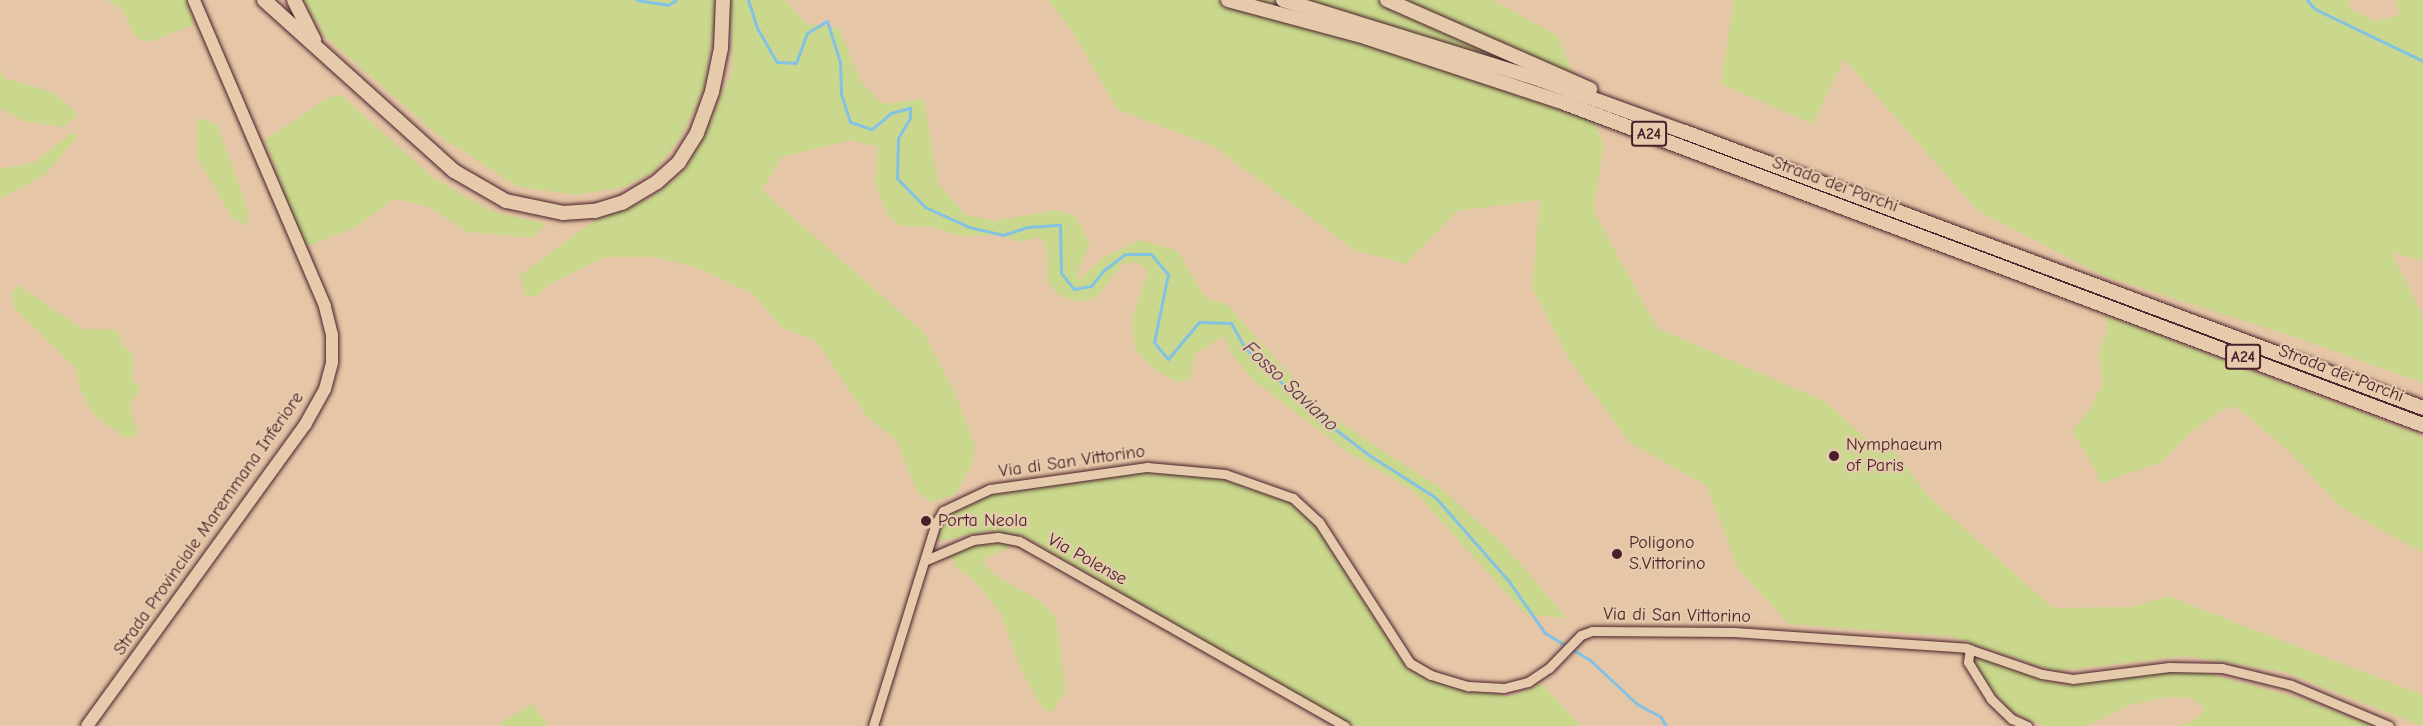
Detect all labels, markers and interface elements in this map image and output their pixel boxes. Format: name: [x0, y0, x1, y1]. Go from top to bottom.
road number: A24: [1631, 121, 1667, 147]
street label: Strada dei Parchi: [1769, 152, 1901, 218]
water label: Fosso Saviano: [1238, 336, 1344, 436]
street label: Strada dei Parchi: [2275, 340, 2407, 408]
road number: A24: [2225, 344, 2261, 370]
street label: Strada Provinciale Maremmana Inferiore: [109, 388, 309, 660]
place label: Nymphaeum of Paris: [1846, 435, 1942, 478]
street label: Via di San Vittorino: [997, 441, 1147, 483]
marker: Nymphaeum of Paris: [1827, 449, 1841, 463]
place label: Porta Neola: [938, 510, 1028, 532]
marker: Porta Neola: [919, 514, 933, 528]
street label: Via Polense: [1044, 529, 1130, 591]
place label: Poligono S.Vittorino: [1629, 533, 1705, 576]
marker: Poligono S.Vittorino: [1610, 547, 1624, 561]
street label: Via di San Vittorino: [1603, 604, 1751, 628]

